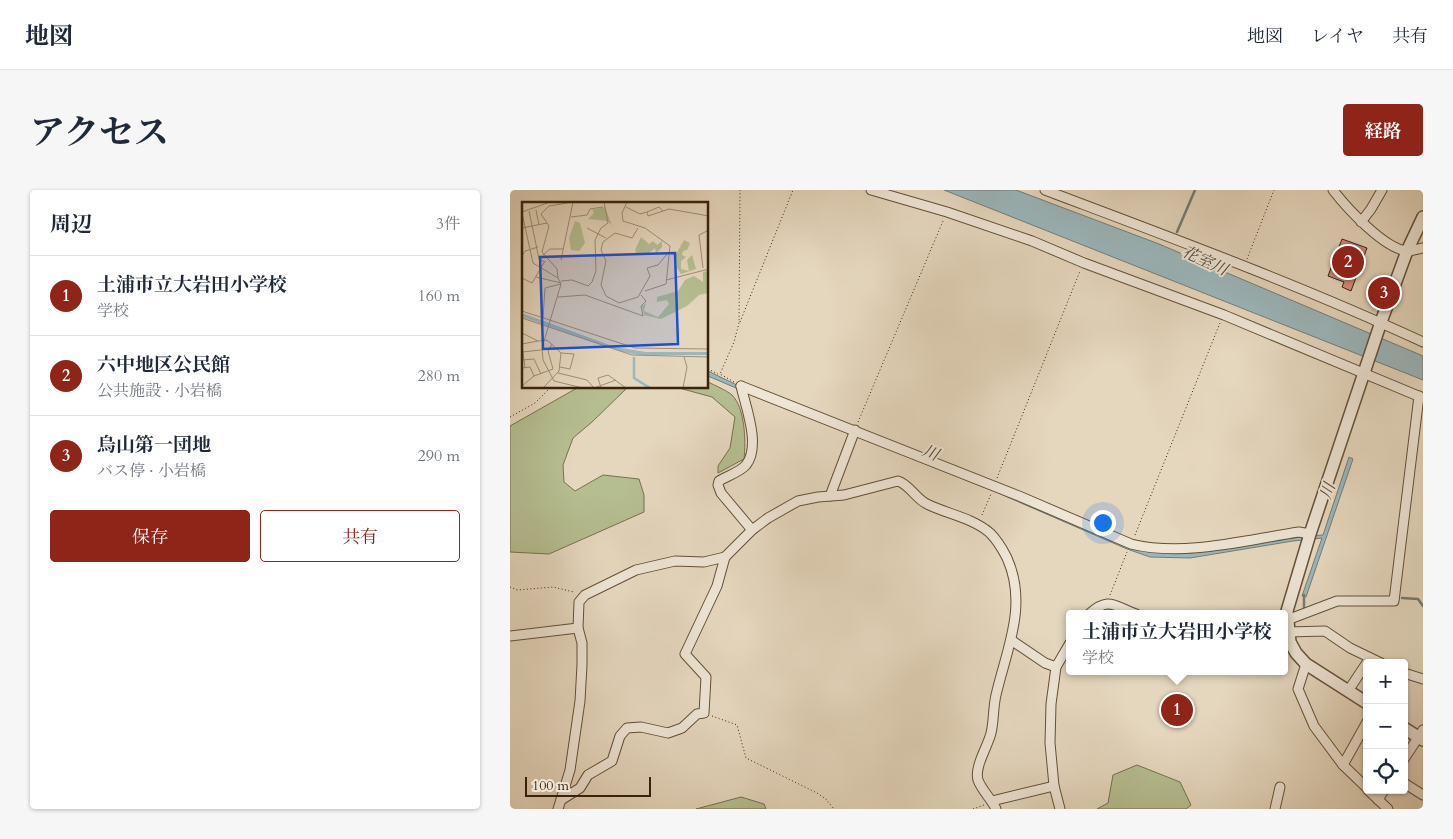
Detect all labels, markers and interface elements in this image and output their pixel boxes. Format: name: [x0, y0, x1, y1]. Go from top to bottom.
text: 地図: [25, 20, 73, 53]
text: 地図: [1247, 24, 1283, 49]
text: レイヤ: [1311, 24, 1364, 49]
text: 共有: [1392, 24, 1428, 49]
button: 経路: [1343, 104, 1423, 156]
text: アクセス: [30, 109, 169, 157]
inset map: [522, 202, 709, 389]
text: 周辺: [50, 210, 92, 239]
text: 3件: [436, 213, 460, 235]
water label: 花室川: [1178, 241, 1233, 282]
pin: 2: [1332, 243, 1364, 281]
text: 土浦市立大岩田小学校: [97, 272, 287, 298]
pin: 3: [1368, 274, 1400, 312]
text: 1: [62, 285, 70, 307]
text: 160 m: [418, 285, 460, 307]
text: 学校: [97, 300, 129, 322]
text: 六中地区公民館: [97, 352, 230, 378]
text: 2: [62, 365, 70, 387]
text: 280 m: [418, 365, 460, 387]
text: 公共施設 · 小岩橋: [97, 380, 222, 402]
text: 烏山第一団地: [97, 432, 211, 458]
water label: 川: [919, 440, 944, 467]
text: 3: [62, 445, 70, 467]
text: 290 m: [418, 445, 460, 467]
text: バス停 · 小岩橋: [97, 460, 206, 482]
water label: 川: [1315, 478, 1342, 502]
button: 保存: [50, 510, 250, 562]
button: 共有: [260, 510, 460, 562]
your location: [1090, 510, 1116, 536]
popup: [1066, 610, 1288, 675]
text: 土浦市立大岩田小学校: [1082, 619, 1272, 645]
text: 学校: [1082, 647, 1114, 669]
map controls: [1363, 659, 1408, 794]
button: +: [1363, 659, 1408, 704]
pin: 1: [1161, 691, 1193, 729]
button: −: [1363, 704, 1408, 749]
button: locate: [1363, 749, 1408, 794]
scale bar: [525, 774, 651, 797]
text: 100 m: [532, 776, 569, 795]

